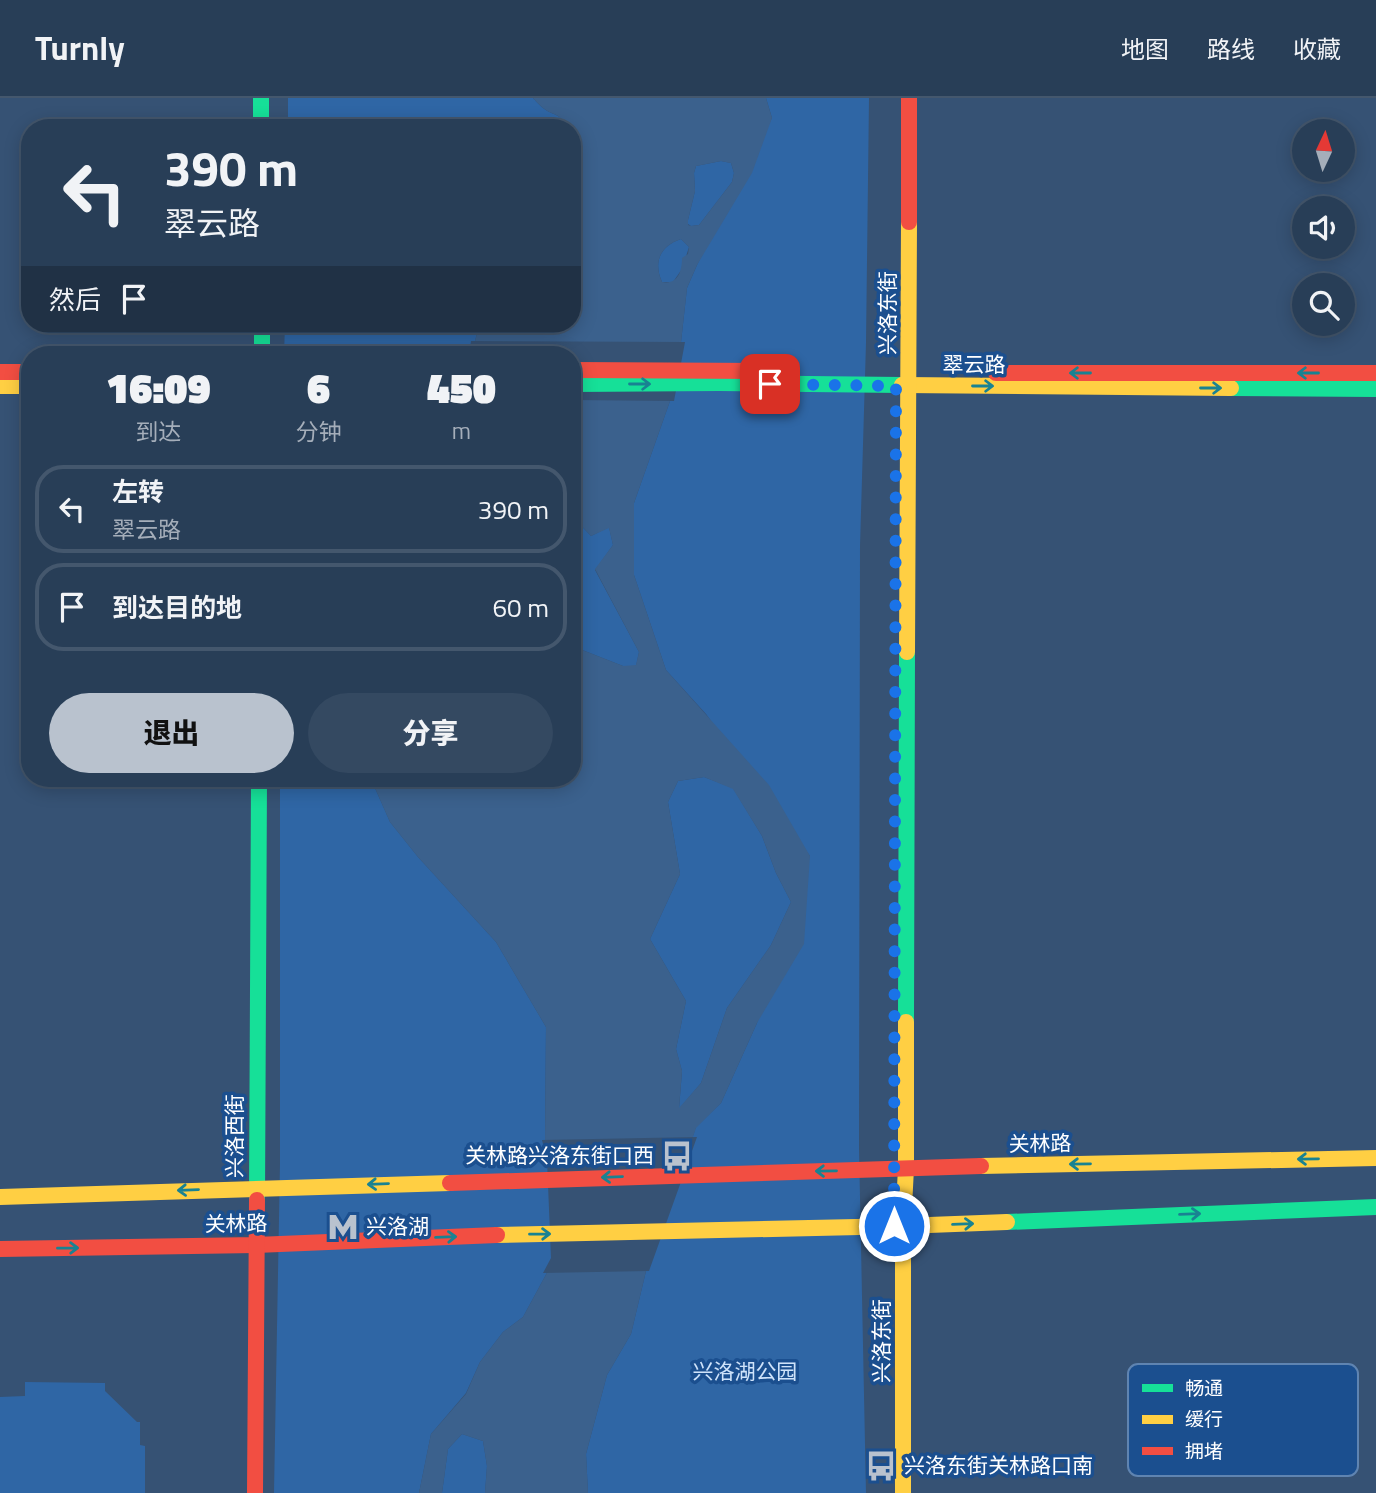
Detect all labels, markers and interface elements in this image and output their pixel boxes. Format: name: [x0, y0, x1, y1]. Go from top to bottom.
text: Turnly: [35, 23, 125, 73]
text: 地图: [1121, 31, 1169, 67]
text: 路线: [1207, 31, 1255, 67]
text: 收藏: [1293, 31, 1341, 67]
north arrow: [1292, 119, 1354, 182]
map controls: [1292, 119, 1355, 336]
text: 390 m: [164, 130, 298, 205]
icon: left: [49, 147, 140, 238]
button: sound: [1292, 196, 1355, 259]
text: 翠云路: [164, 199, 260, 247]
street label: 兴洛东街: [871, 271, 903, 355]
button: search: [1292, 273, 1355, 336]
text: 然后: [49, 280, 101, 319]
icon: arrive: [115, 280, 153, 318]
street label: 翠云路: [943, 348, 1006, 380]
pin: [740, 354, 800, 414]
text: 16:09: [106, 355, 211, 419]
text: 6: [307, 355, 330, 419]
text: 450: [427, 355, 496, 419]
icon: arrive: [751, 365, 789, 403]
one-way arrow: [1069, 366, 1092, 380]
one-way arrow: [1297, 366, 1320, 380]
one-way arrow: [629, 377, 652, 391]
one-way arrow: [972, 379, 995, 393]
one-way arrow: [1199, 381, 1222, 395]
text: m: [452, 413, 471, 448]
text: 到达: [135, 414, 181, 449]
text: 分钟: [296, 414, 342, 449]
text: 左转: [112, 472, 164, 511]
icon: left: [53, 490, 91, 528]
text: 390 m: [478, 490, 549, 529]
text: 翠云路: [112, 512, 181, 547]
icon: arrive: [53, 588, 91, 626]
text: 到达目的地: [112, 588, 242, 627]
text: 60 m: [492, 588, 549, 627]
button: 退出: [49, 693, 294, 773]
button: 分享: [308, 693, 553, 773]
street label: 兴洛西街: [218, 1094, 250, 1178]
street label: 关林路: [1008, 1126, 1072, 1160]
place label: 关林路兴洛东街口西: [465, 1139, 654, 1171]
bus stop icon: 关林路兴洛东街口西: [660, 1139, 694, 1173]
one-way arrow: [1297, 1152, 1320, 1166]
one-way arrow: [1069, 1158, 1092, 1171]
one-way arrow: [815, 1164, 838, 1178]
one-way arrow: [601, 1170, 624, 1184]
one-way arrow: [367, 1178, 390, 1191]
one-way arrow: [176, 1184, 199, 1197]
position arrow: [857, 1189, 931, 1263]
street label: 关林路: [204, 1206, 268, 1240]
one-way arrow: [1178, 1208, 1201, 1221]
metro station icon: 兴洛湖: [326, 1210, 360, 1244]
place label: 兴洛湖: [366, 1210, 429, 1242]
one-way arrow: [951, 1217, 974, 1230]
one-way arrow: [528, 1228, 551, 1241]
one-way arrow: [435, 1231, 458, 1244]
one-way arrow: [56, 1241, 79, 1255]
street label: 兴洛东街: [865, 1299, 897, 1383]
park label: 兴洛湖公园: [693, 1355, 798, 1387]
legend: [1128, 1364, 1358, 1476]
text: 畅通: [1185, 1373, 1223, 1402]
text: 缓行: [1185, 1404, 1223, 1433]
text: 拥堵: [1185, 1436, 1223, 1465]
bus stop icon: 兴洛东街关林路口南: [864, 1449, 898, 1483]
place label: 兴洛东街关林路口南: [904, 1449, 1093, 1481]

